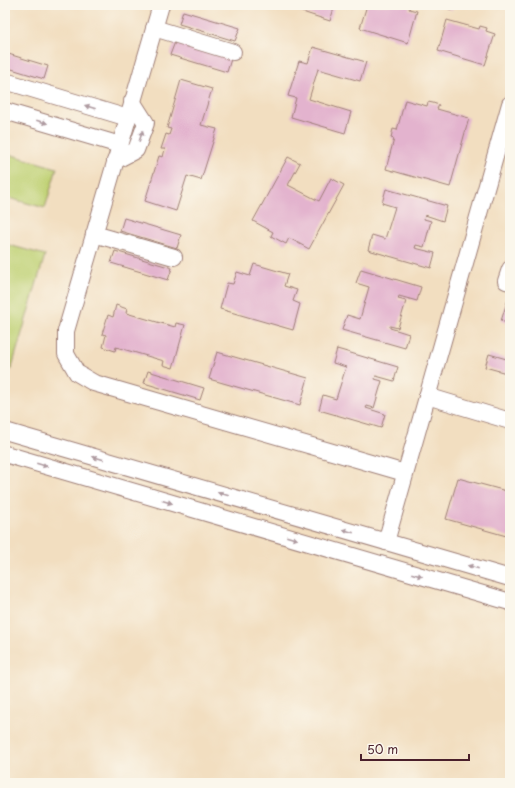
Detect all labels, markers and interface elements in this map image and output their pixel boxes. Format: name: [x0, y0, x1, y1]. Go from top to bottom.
one-way arrow: [84, 104, 96, 110]
one-way arrow: [37, 119, 49, 125]
one-way arrow: [139, 129, 145, 141]
one-way arrow: [92, 455, 104, 461]
one-way arrow: [37, 462, 49, 468]
one-way arrow: [217, 491, 229, 497]
one-way arrow: [161, 499, 173, 505]
one-way arrow: [342, 528, 354, 534]
one-way arrow: [286, 535, 298, 541]
one-way arrow: [466, 564, 478, 570]
one-way arrow: [411, 572, 423, 578]
scale bar: [361, 736, 469, 762]
text: 50 m: [367, 740, 398, 758]

